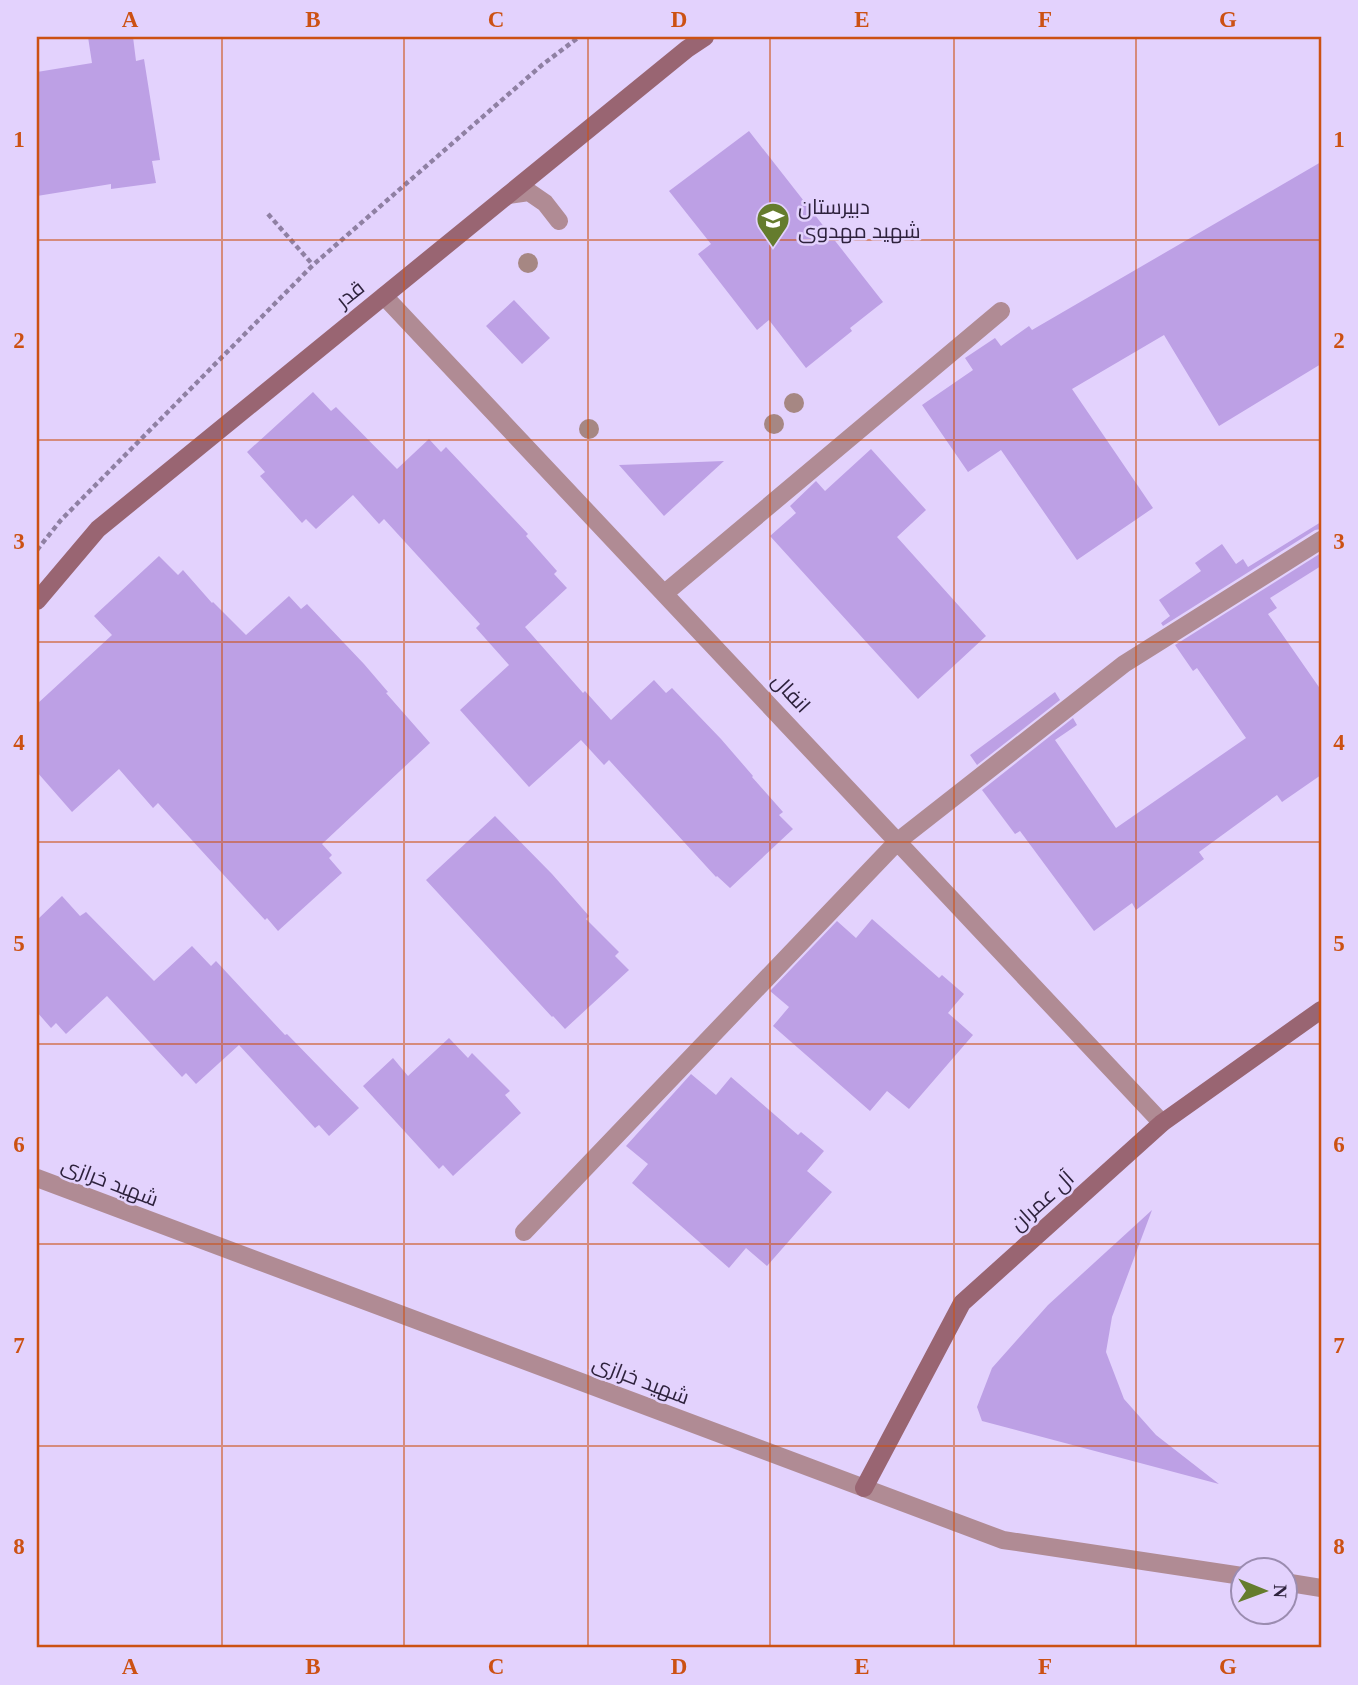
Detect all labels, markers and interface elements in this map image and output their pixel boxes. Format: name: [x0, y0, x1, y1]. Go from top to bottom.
text: A: [122, 7, 139, 32]
text: B: [305, 7, 321, 32]
text: C: [488, 7, 504, 32]
text: D: [671, 7, 687, 32]
text: E: [854, 7, 870, 32]
text: F: [1038, 7, 1052, 32]
text: G: [1219, 7, 1237, 32]
text: 1: [13, 127, 25, 152]
text: 1: [1333, 127, 1345, 152]
place label: دبیرستان شهید مهدوی: [798, 195, 921, 244]
school or university icon: دبیرستان شهید مهدوی: [754, 200, 792, 249]
street label: قدر: [330, 275, 369, 313]
text: 2: [13, 328, 25, 353]
text: 2: [1333, 328, 1345, 353]
text: 3: [13, 529, 25, 554]
text: 3: [1333, 529, 1345, 554]
street label: انفال: [766, 668, 815, 718]
text: 4: [13, 730, 25, 755]
text: 4: [1333, 730, 1345, 755]
text: 5: [13, 931, 25, 956]
text: 5: [1333, 931, 1345, 956]
text: 6: [13, 1132, 25, 1157]
text: 6: [1333, 1132, 1345, 1157]
street label: شهید خرازی: [58, 1153, 162, 1212]
street label: آل عمران: [1005, 1166, 1080, 1237]
text: 7: [13, 1333, 25, 1358]
text: 7: [1333, 1333, 1345, 1358]
street label: شهید خرازی: [589, 1351, 693, 1410]
text: 8: [13, 1534, 25, 1559]
text: 8: [1333, 1534, 1345, 1559]
north arrow: [1228, 1556, 1298, 1626]
text: N: [1270, 1584, 1291, 1599]
text: A: [122, 1654, 139, 1679]
text: B: [305, 1654, 321, 1679]
text: C: [488, 1654, 504, 1679]
text: D: [671, 1654, 687, 1679]
text: E: [854, 1654, 870, 1679]
text: F: [1038, 1654, 1052, 1679]
text: G: [1219, 1654, 1237, 1679]

